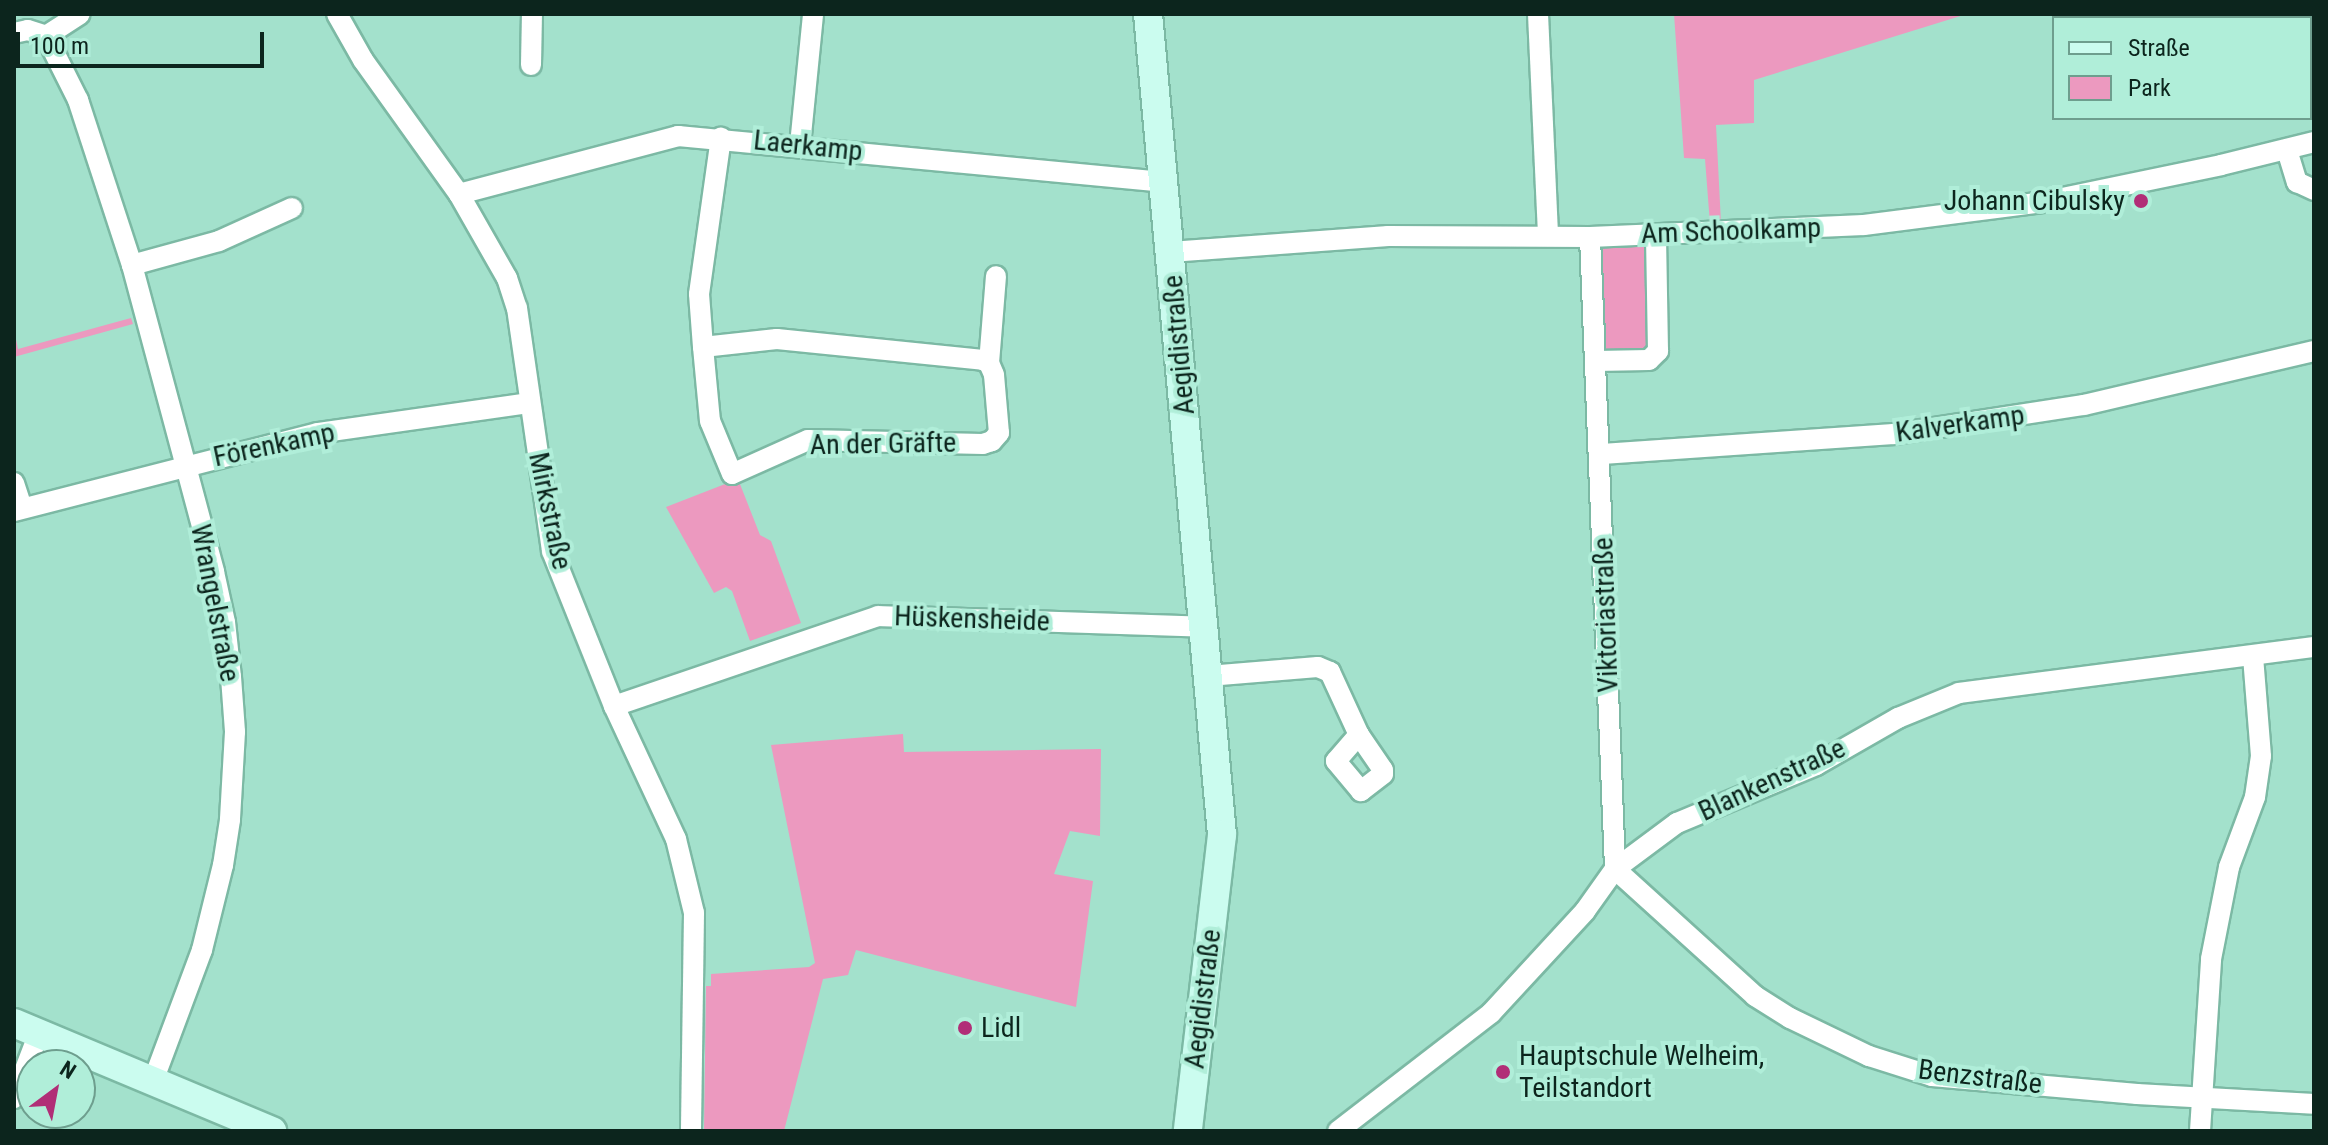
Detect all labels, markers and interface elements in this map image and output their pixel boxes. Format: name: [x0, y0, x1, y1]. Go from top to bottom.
scale bar: [20, 16, 268, 66]
legend: [2052, 16, 2312, 120]
text: 100 m: [30, 32, 89, 60]
text: Straße: [2128, 34, 2190, 62]
text: Park: [2128, 74, 2171, 102]
street label: Laerkamp: [752, 124, 864, 168]
place label: Johann Cibulsky: [1944, 184, 2125, 218]
marker: Johann Cibulsky: [2132, 192, 2150, 210]
street label: Am Schoolkamp: [1640, 211, 1822, 251]
street label: Aegidistraße: [1156, 274, 1202, 416]
street label: Kalverkamp: [1894, 398, 2026, 450]
street label: Förenkamp: [210, 416, 338, 474]
street label: An der Gräfte: [810, 426, 956, 462]
street label: Mirkstraße: [521, 449, 579, 573]
street label: Wrangelstraße: [183, 521, 247, 685]
street label: Viktoriastraße: [1586, 537, 1626, 693]
street label: Hüskensheide: [894, 599, 1050, 639]
street label: Blankenstraße: [1693, 731, 1851, 829]
street label: Aegidistraße: [1178, 927, 1228, 1071]
place label: Lidl: [981, 1011, 1021, 1045]
marker: Lidl: [956, 1019, 974, 1037]
place label: Hauptschule Welheim, Teilstandort: [1519, 1039, 1764, 1105]
north arrow: [16, 1049, 96, 1129]
street label: Benzstraße: [1916, 1053, 2044, 1101]
text: N: [56, 1056, 80, 1084]
marker: Hauptschule Welheim, Teilstandort: [1494, 1063, 1512, 1081]

